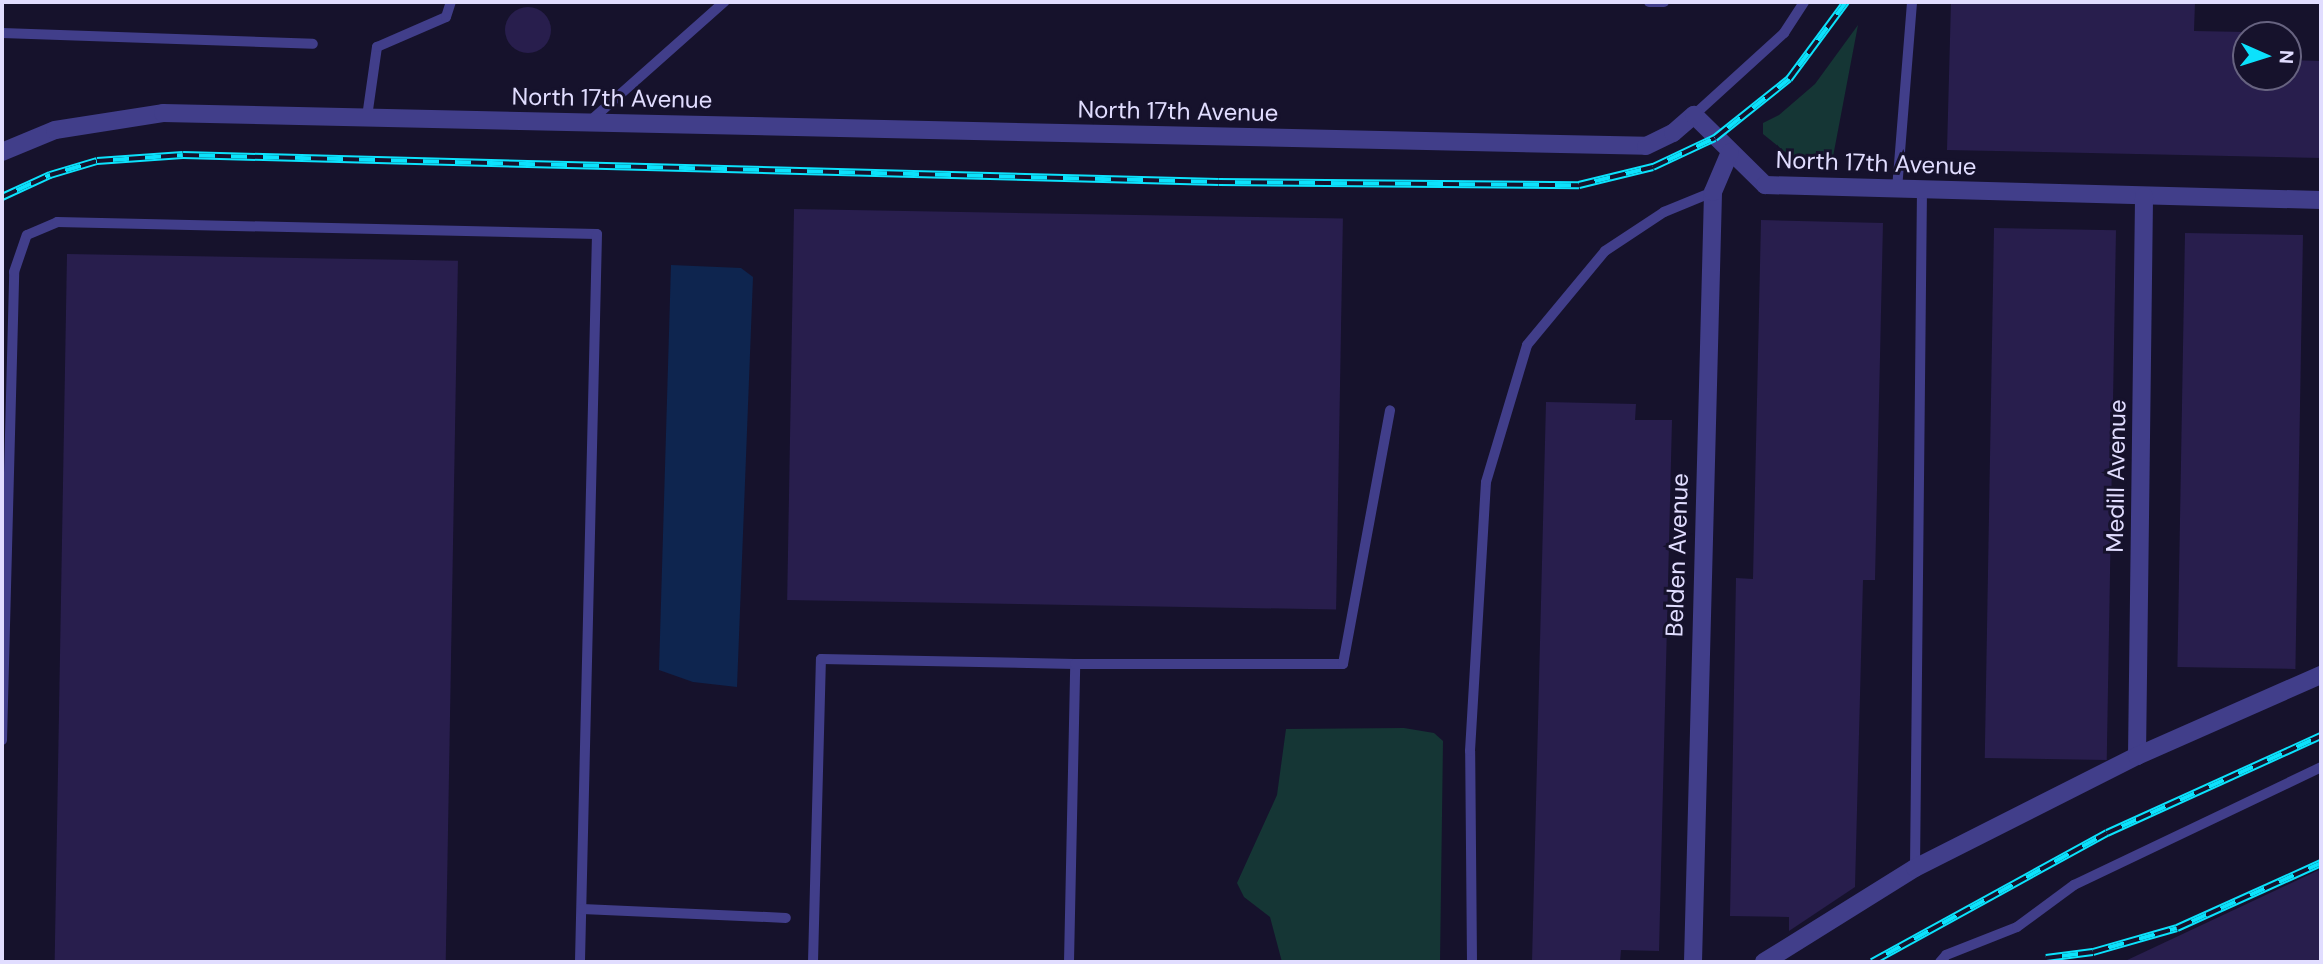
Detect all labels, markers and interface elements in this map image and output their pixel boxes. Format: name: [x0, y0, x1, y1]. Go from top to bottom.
north arrow: [2232, 21, 2302, 91]
text: N: [2274, 49, 2299, 65]
street label: North 17th Avenue: [511, 82, 713, 114]
street label: North 17th Avenue: [1077, 95, 1279, 127]
street label: North 17th Avenue: [1775, 145, 1977, 181]
street label: Medill Avenue: [2100, 399, 2132, 553]
street label: Belden Avenue: [1660, 473, 1694, 637]

